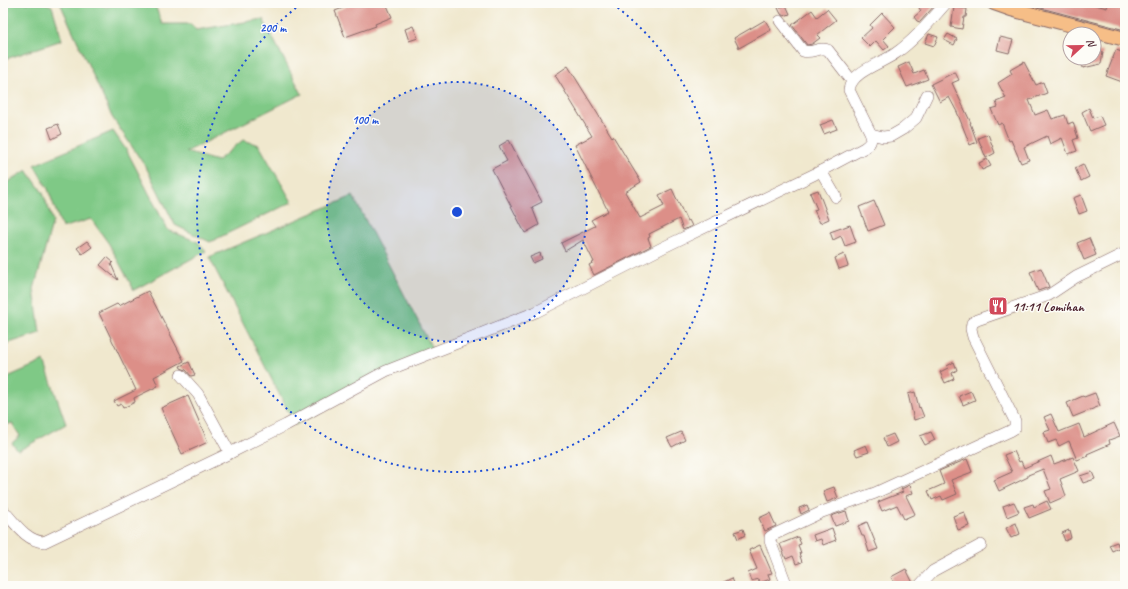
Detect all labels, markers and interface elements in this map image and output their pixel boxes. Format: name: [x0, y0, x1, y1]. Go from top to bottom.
text: 200 m: [260, 20, 287, 36]
north arrow: [1062, 26, 1102, 66]
text: N: [1084, 36, 1100, 50]
text: 100 m: [352, 112, 379, 128]
centre of rings: [450, 205, 464, 219]
restaurant icon: 11:11 Lomihan: [987, 295, 1009, 317]
place label: 11:11 Lomihan: [1012, 298, 1085, 315]

